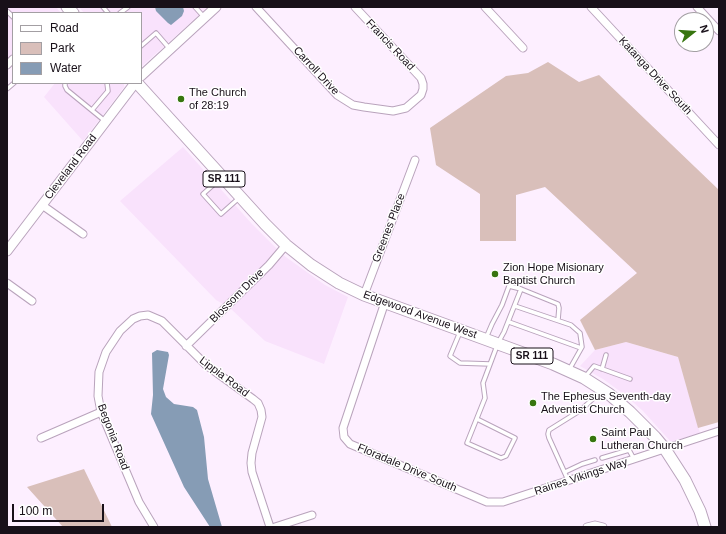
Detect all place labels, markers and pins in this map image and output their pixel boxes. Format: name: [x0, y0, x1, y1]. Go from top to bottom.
place label: The Church of 28:19: [189, 86, 246, 112]
marker: The Church of 28:19: [176, 94, 186, 104]
place label: Zion Hope Misionary Baptist Church: [503, 261, 604, 287]
marker: Zion Hope Misionary Baptist Church: [490, 269, 500, 279]
place label: The Ephesus Seventh-day Adventist Church: [541, 390, 671, 416]
marker: The Ephesus Seventh-day Adventist Church: [528, 398, 538, 408]
place label: Saint Paul Lutheran Church: [601, 426, 683, 452]
marker: Saint Paul Lutheran Church: [588, 434, 598, 444]

